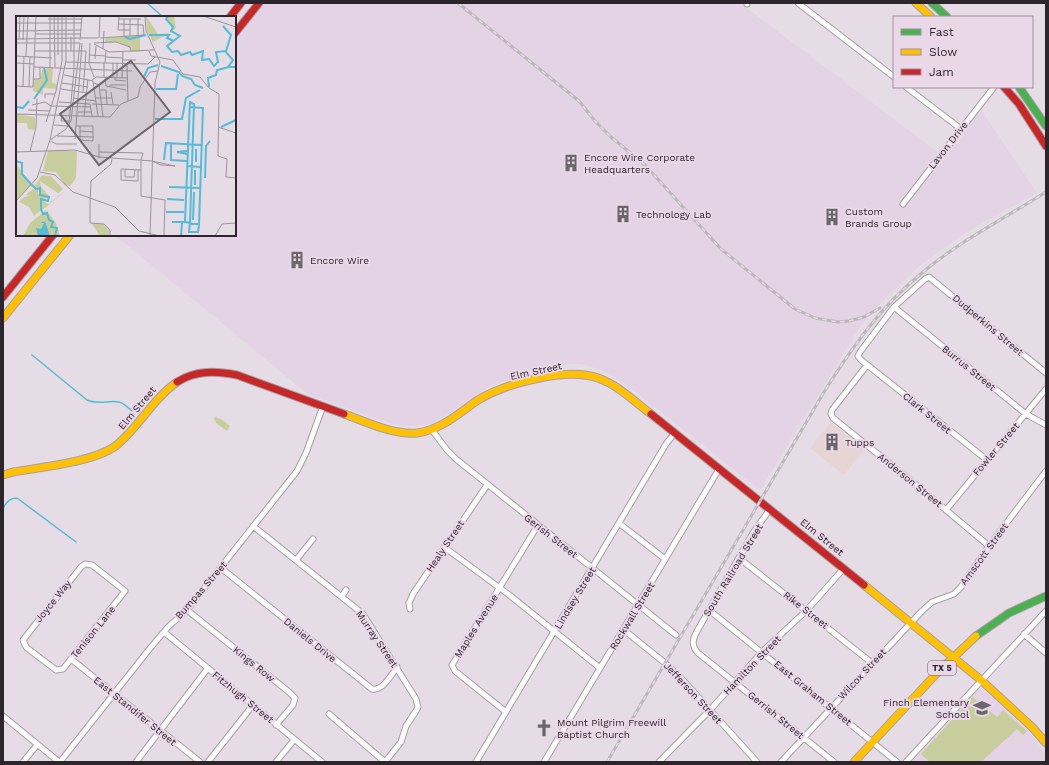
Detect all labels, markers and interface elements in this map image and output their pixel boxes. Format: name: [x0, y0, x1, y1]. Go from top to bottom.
inset map: [16, 16, 236, 236]
legend: [893, 16, 1033, 88]
text: Fast: [929, 25, 954, 39]
text: Slow: [929, 45, 957, 59]
text: Jam: [929, 65, 954, 79]
street label: Lavon Drive: [926, 119, 970, 171]
place label: Encore Wire Corporate Headquarters: [584, 152, 695, 175]
building icon: Encore Wire Corporate Headquarters: [561, 153, 581, 173]
building icon: Technology Lab: [613, 204, 633, 224]
place label: Custom Brands Group: [845, 206, 912, 229]
building icon: Custom Brands Group: [822, 207, 842, 227]
place label: Technology Lab: [636, 209, 711, 220]
building icon: Encore Wire: [287, 250, 307, 270]
place label: Encore Wire: [310, 255, 369, 266]
street label: Dudperkins Street: [950, 292, 1026, 358]
street label: Burrus Street: [940, 343, 999, 393]
street label: Elm Street: [509, 360, 564, 382]
street label: Elm Street: [116, 384, 159, 432]
street label: Clark Street: [901, 390, 954, 436]
street label: Fowler Street: [971, 420, 1022, 478]
building icon: Tupps: [822, 432, 842, 452]
place label: Tupps: [845, 437, 874, 448]
street label: Anderson Street: [876, 451, 945, 510]
street label: Gerish Street: [522, 512, 581, 561]
street label: Elm Street: [798, 516, 846, 558]
street label: Healy Street: [424, 517, 467, 574]
street label: Amscott Street: [958, 520, 1011, 587]
street label: South Railroad Street: [701, 521, 765, 618]
street label: Bumpas Street: [173, 558, 230, 621]
street label: Lindsey Street: [552, 564, 598, 631]
street label: Joyce Way: [33, 577, 74, 624]
street label: Rockwall Street: [607, 580, 657, 652]
street label: Rike Street: [781, 589, 831, 631]
street label: Maples Avenue: [452, 592, 500, 660]
street label: Tenison Lane: [69, 603, 118, 660]
street label: Murray Street: [354, 608, 401, 670]
street label: Daniels Drive: [282, 616, 339, 665]
street label: Hamilton Street: [721, 633, 784, 697]
street label: Kings Row: [231, 644, 277, 684]
street label: Wilcox Street: [836, 646, 889, 702]
street label: East Graham Street: [772, 658, 855, 728]
street label: Jefferson Street: [662, 660, 725, 726]
road number: TX 5: [928, 661, 956, 675]
street label: Fitzhugh Street: [210, 669, 276, 726]
street label: East Standifer Street: [91, 674, 179, 748]
street label: Gerrish Street: [746, 689, 807, 741]
place label: Finch Elementary School: [883, 697, 970, 720]
school or university icon: Finch Elementary School: [972, 698, 992, 718]
place label: Mount Pilgrim Freewill Baptist Church: [557, 717, 666, 740]
church icon: Mount Pilgrim Freewill Baptist Church: [534, 718, 554, 738]

